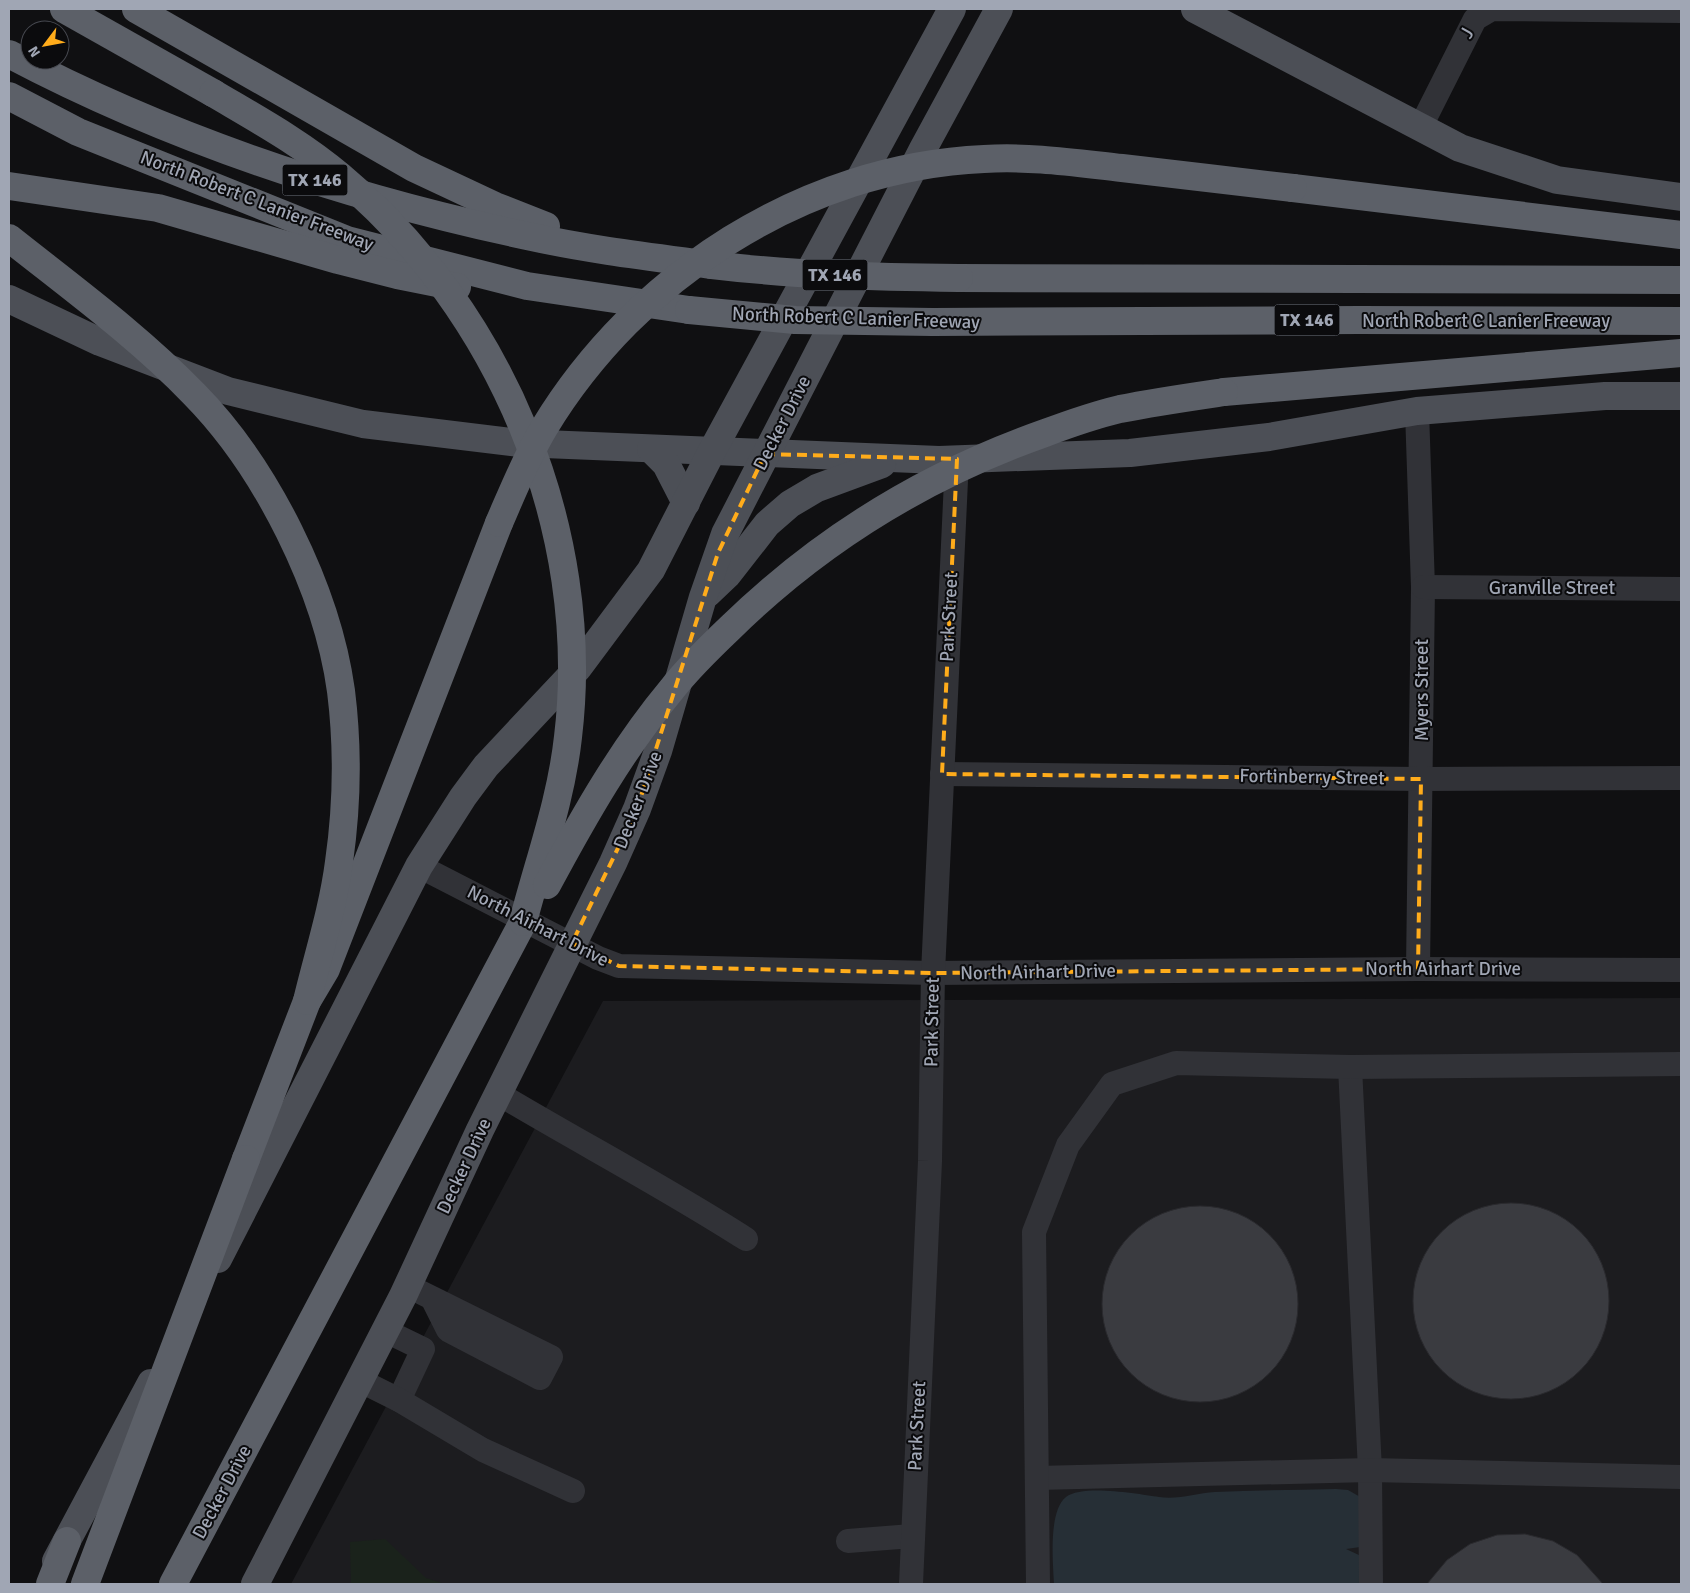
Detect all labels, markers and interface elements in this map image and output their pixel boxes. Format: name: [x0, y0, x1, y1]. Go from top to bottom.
north arrow: [20, 20, 70, 70]
street label: J: [1454, 23, 1480, 43]
text: N: [25, 43, 44, 60]
street label: North Robert C Lanier Freeway: [137, 145, 377, 257]
road number: TX 146: [282, 164, 348, 196]
road number: TX 146: [802, 260, 868, 290]
street label: North Robert C Lanier Freeway: [732, 302, 980, 334]
road number: TX 146: [1274, 304, 1340, 336]
street label: North Robert C Lanier Freeway: [1362, 309, 1610, 333]
street label: Decker Drive: [748, 372, 816, 474]
street label: Park Street: [935, 571, 963, 663]
street label: Granville Street: [1489, 576, 1616, 600]
street label: Myers Street: [1410, 638, 1434, 741]
street label: Decker Drive: [608, 748, 668, 852]
street label: Fortinberry Street: [1239, 764, 1385, 790]
street label: North Airhart Drive: [463, 880, 613, 972]
street label: North Airhart Drive: [1365, 957, 1521, 981]
street label: North Airhart Drive: [960, 959, 1116, 985]
street label: Park Street: [919, 976, 945, 1067]
street label: Decker Drive: [431, 1114, 497, 1218]
street label: Park Street: [903, 1380, 931, 1472]
street label: Decker Drive: [187, 1441, 257, 1543]

